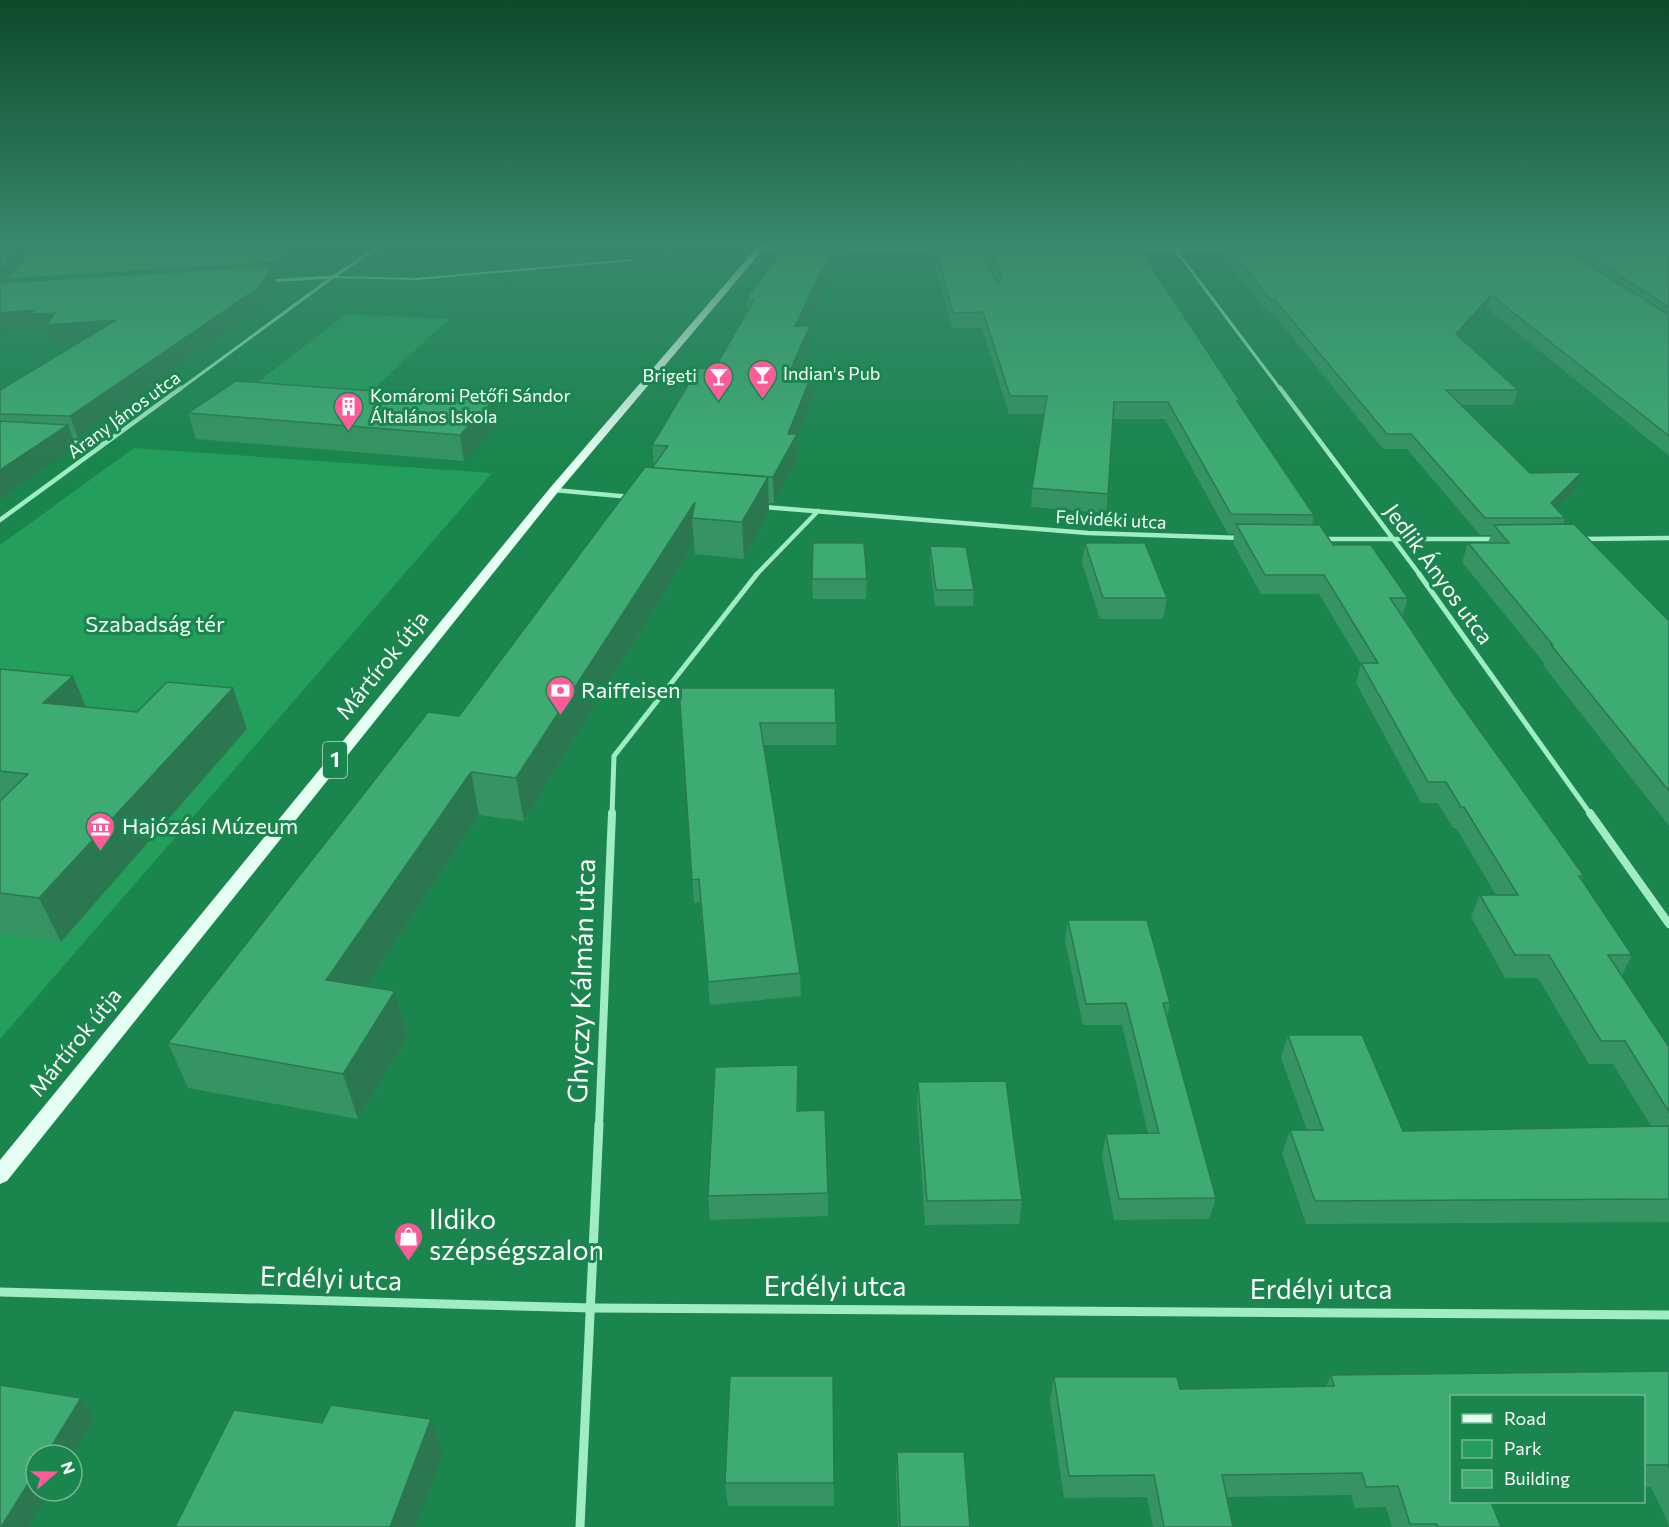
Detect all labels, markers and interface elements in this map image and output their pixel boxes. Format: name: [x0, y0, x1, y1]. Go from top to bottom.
bar icon: Indian's Pub: [746, 358, 778, 400]
bar icon: Brigeti: [702, 360, 734, 402]
place label: Indian's Pub: [783, 362, 880, 384]
place label: Brigeti: [643, 364, 697, 386]
street label: Arany János utca: [63, 366, 184, 463]
place label: Komáromi Petőfi Sándor Általános Iskola: [370, 384, 571, 427]
building icon: Komáromi Petőfi Sándor Általános Iskola: [333, 390, 365, 432]
street label: Jedlik Ányos utca: [1379, 498, 1499, 649]
street label: Felvidéki utca: [1055, 505, 1167, 533]
street label: Mártírok útja: [330, 605, 434, 724]
park label: Szabadság tér: [85, 610, 225, 637]
bank icon: Raiffeisen: [544, 674, 576, 716]
place label: Raiffeisen: [581, 676, 681, 703]
road number: 1: [323, 742, 347, 778]
museum icon: Hajózási Múzeum: [85, 810, 117, 852]
place label: Hajózási Múzeum: [122, 812, 298, 839]
street label: Ghyczy Kálmán utca: [560, 858, 601, 1104]
street label: Mártírok útja: [23, 982, 127, 1101]
place label: Ildiko szépségszalon: [429, 1202, 604, 1266]
shop icon: Ildiko szépségszalon: [392, 1220, 424, 1262]
street label: Erdélyi utca: [259, 1259, 403, 1296]
street label: Erdélyi utca: [764, 1269, 906, 1302]
street label: Erdélyi utca: [1250, 1272, 1392, 1305]
legend: [1450, 1395, 1645, 1503]
text: Road: [1504, 1407, 1546, 1429]
text: Park: [1504, 1437, 1542, 1459]
north arrow: [24, 1443, 84, 1503]
text: N: [58, 1459, 80, 1477]
text: Building: [1504, 1467, 1570, 1489]

